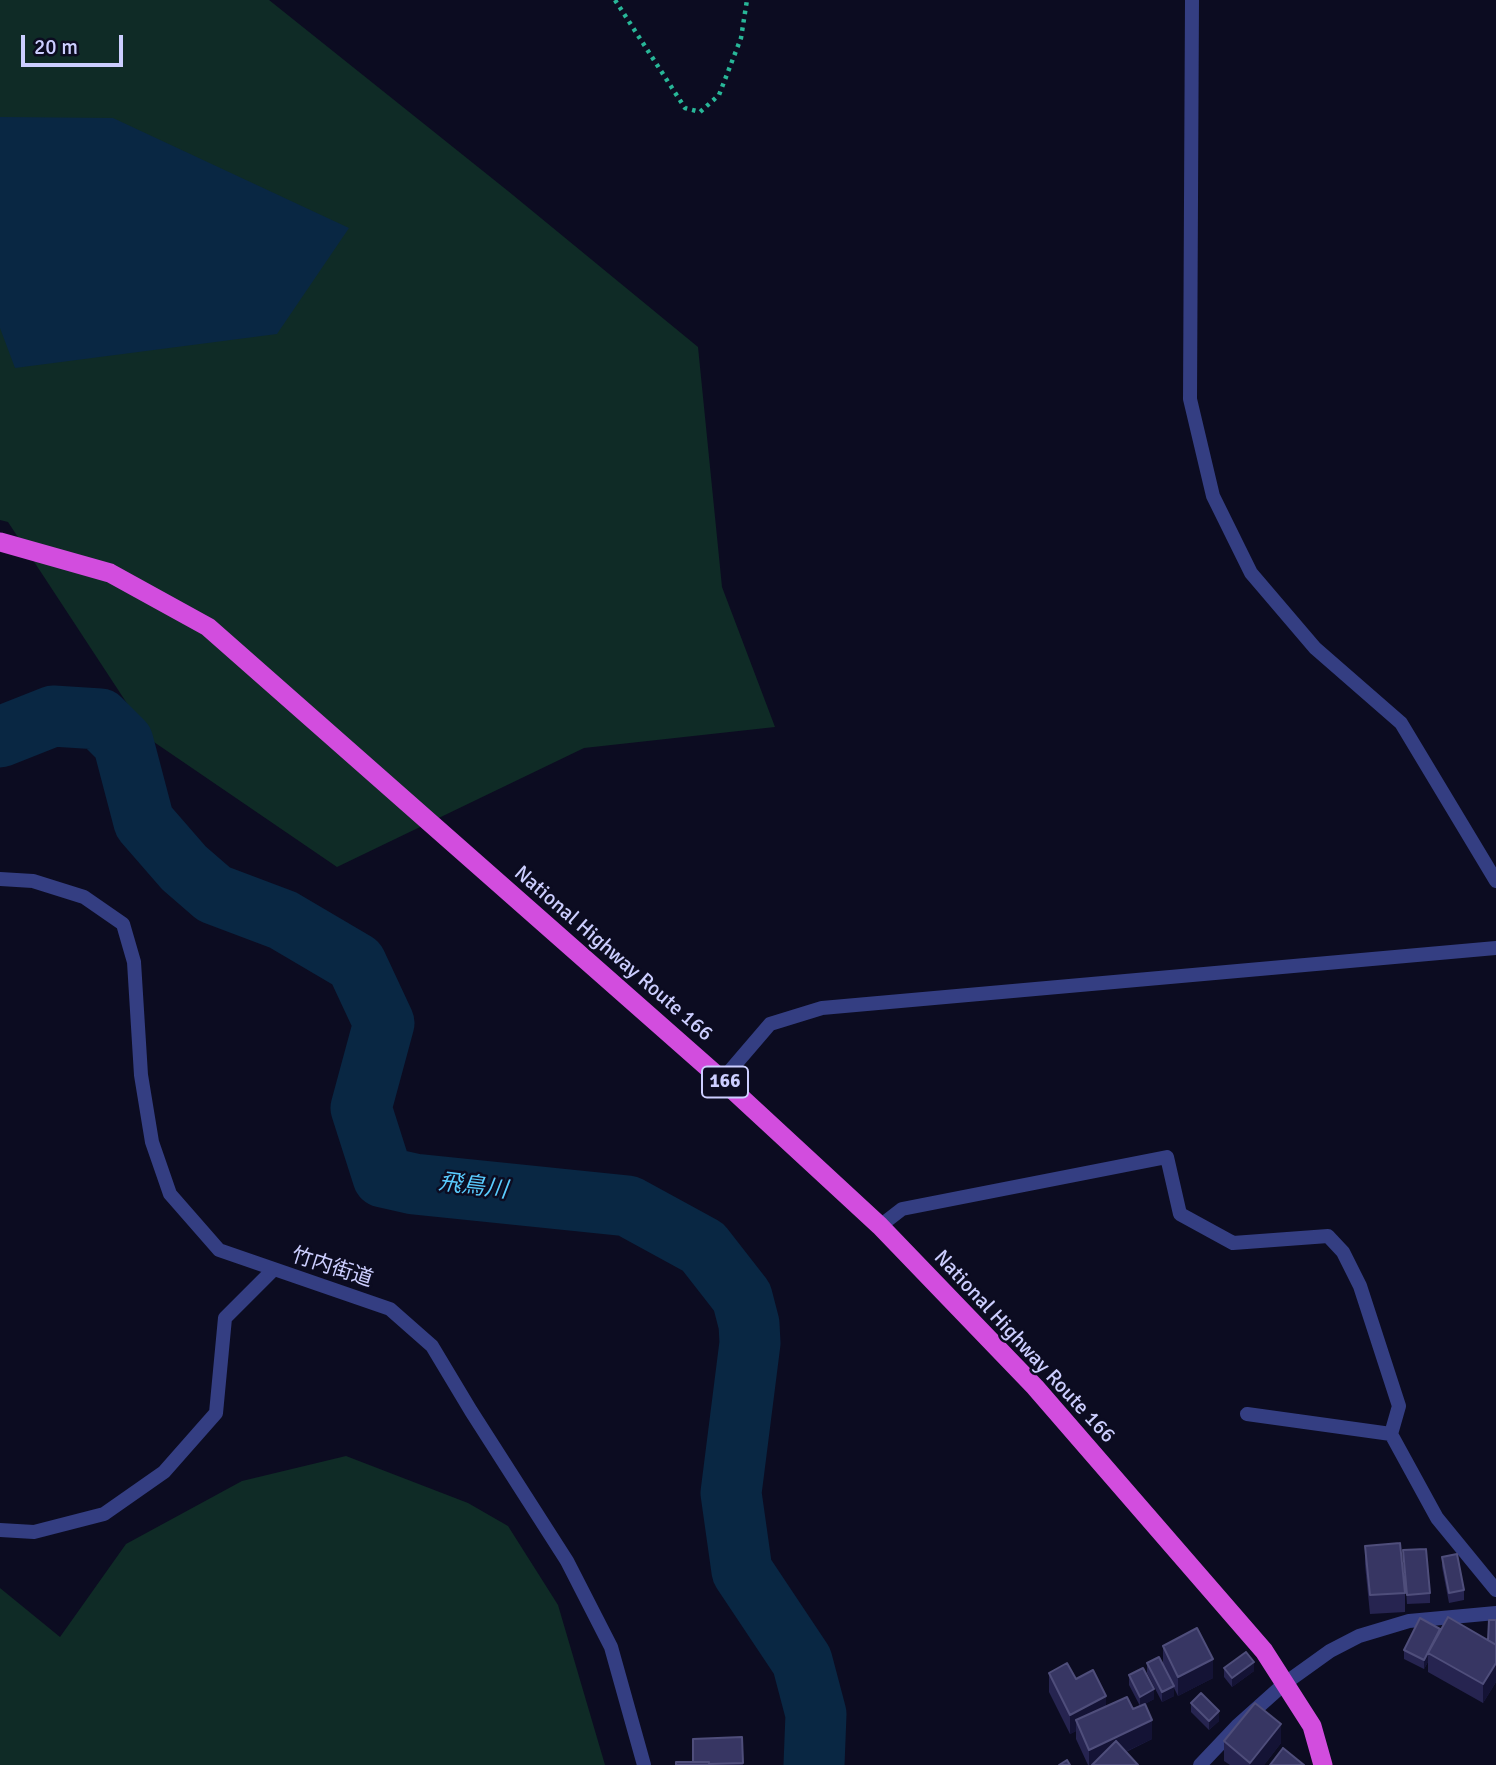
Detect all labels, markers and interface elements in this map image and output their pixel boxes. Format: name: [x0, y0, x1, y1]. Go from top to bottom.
scale bar: [24, 21, 126, 65]
text: 20 m: [34, 34, 78, 60]
street label: National Highway Route 166: [509, 861, 717, 1047]
road number: 166: [702, 1066, 748, 1098]
water label: 飛鳥川: [437, 1169, 509, 1205]
street label: 竹内街道: [288, 1243, 376, 1293]
street label: National Highway Route 166: [928, 1245, 1120, 1449]

